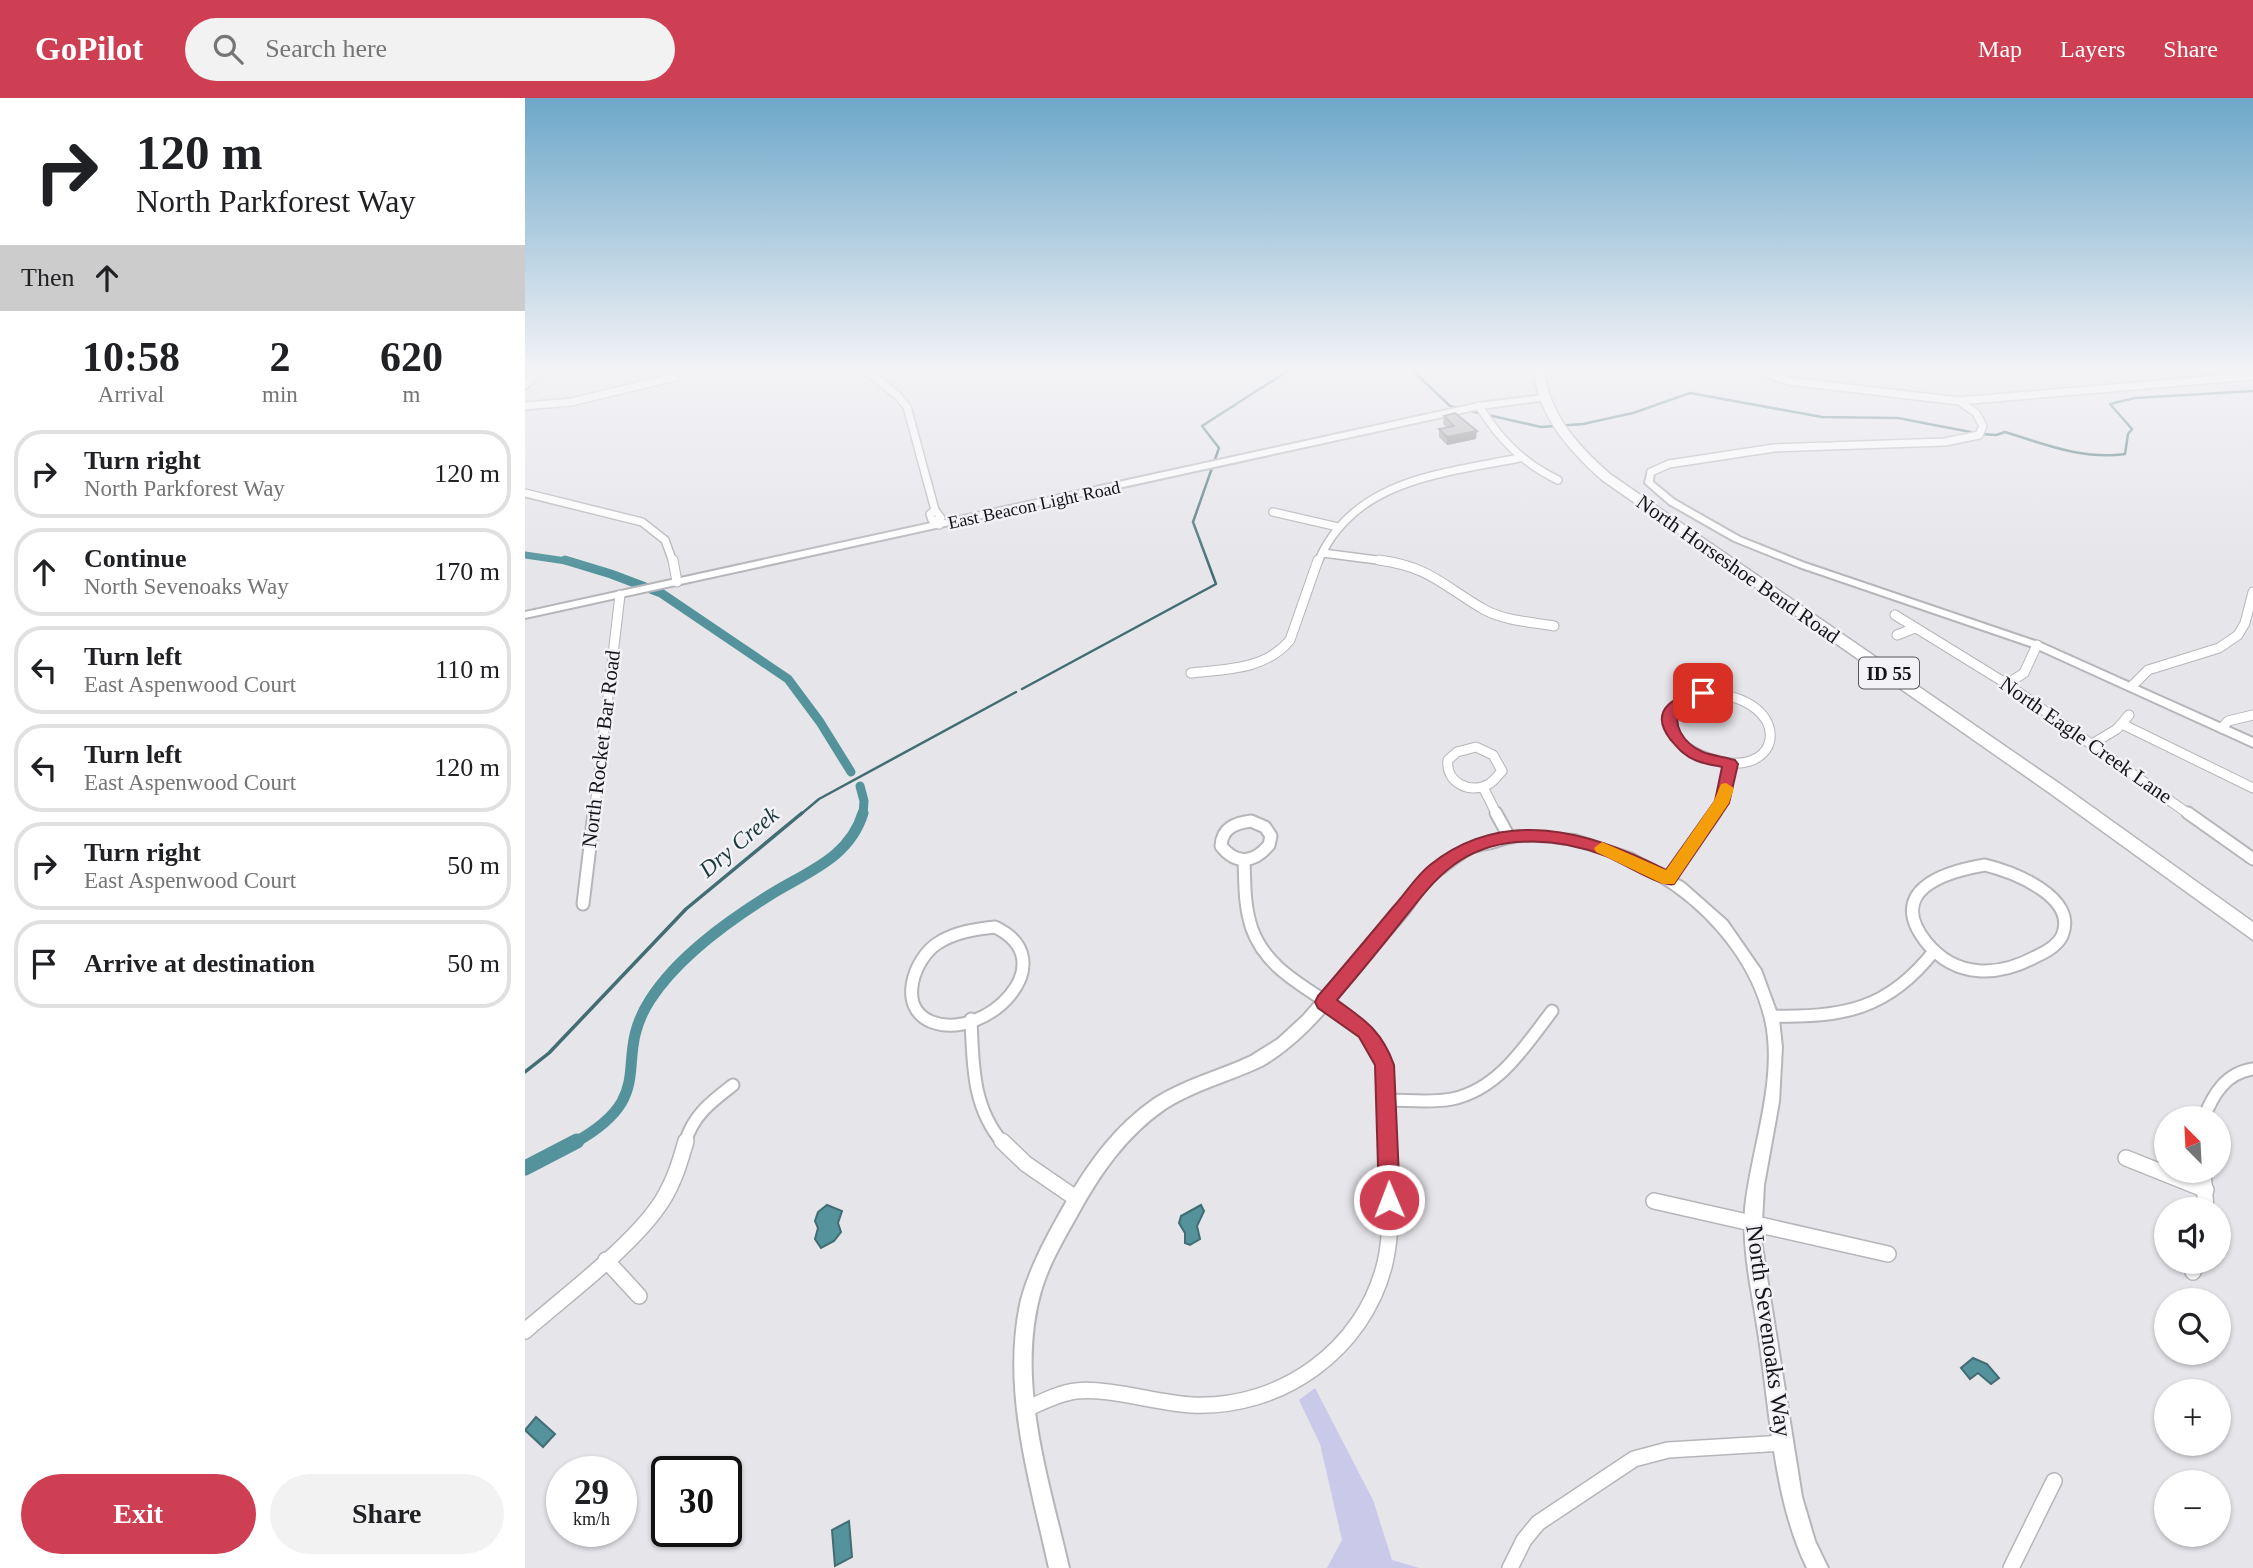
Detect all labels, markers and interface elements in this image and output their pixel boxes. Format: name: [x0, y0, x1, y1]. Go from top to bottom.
search box: [185, 18, 675, 81]
icon: search: [209, 30, 247, 68]
text: GoPilot: [35, 31, 143, 67]
text: Search here: [265, 34, 387, 63]
text: Map: [1978, 36, 2022, 62]
text: Layers: [2060, 36, 2125, 62]
text: Share: [2163, 36, 2218, 62]
text: 120 m: [136, 125, 263, 180]
icon: right: [21, 126, 112, 217]
text: North Parkforest Way: [136, 183, 415, 219]
icon: ahead: [88, 259, 126, 297]
text: Then: [21, 263, 74, 292]
text: 10:58: [82, 334, 180, 380]
text: 2: [269, 334, 290, 380]
text: 620: [380, 334, 443, 380]
text: Arrival: [98, 382, 164, 407]
text: min: [262, 382, 298, 407]
text: m: [402, 382, 420, 407]
text: Turn right: [84, 446, 201, 475]
icon: right: [25, 455, 63, 493]
text: 120 m: [434, 459, 500, 488]
text: North Parkforest Way: [84, 476, 285, 501]
street label: East Beacon Light Road: [946, 477, 1122, 533]
street label: North Horseshoe Bend Road: [1632, 490, 1844, 649]
text: Continue: [84, 544, 187, 573]
icon: ahead: [25, 553, 63, 591]
text: 170 m: [434, 557, 500, 586]
text: North Sevenoaks Way: [84, 574, 289, 599]
text: Turn left: [84, 642, 182, 671]
street label: North Rocket Bar Road: [577, 648, 625, 849]
icon: left: [25, 651, 63, 689]
text: 110 m: [435, 655, 500, 684]
road number: ID 55: [1859, 658, 1919, 688]
pin: [1673, 663, 1733, 723]
street label: North Eagle Creek Lane: [1995, 671, 2177, 809]
text: East Aspenwood Court: [84, 672, 296, 697]
icon: arrive: [1684, 674, 1722, 712]
text: Turn left: [84, 740, 182, 769]
icon: left: [25, 749, 63, 787]
text: 120 m: [434, 753, 500, 782]
text: East Aspenwood Court: [84, 770, 296, 795]
water label: Dry Creek: [694, 801, 784, 883]
text: Turn right: [84, 838, 201, 867]
icon: right: [25, 847, 63, 885]
text: 50 m: [447, 851, 500, 880]
text: East Aspenwood Court: [84, 868, 296, 893]
icon: arrive: [25, 945, 63, 983]
text: Arrive at destination: [84, 949, 315, 978]
text: 50 m: [447, 949, 500, 978]
north arrow: [2154, 1106, 2231, 1183]
map controls: [2154, 1106, 2231, 1547]
position arrow: [1352, 1163, 1426, 1237]
button: sound: [2154, 1197, 2231, 1274]
street label: North Sevenoaks Way: [1741, 1223, 1797, 1439]
button: search: [2154, 1288, 2231, 1365]
button: +: [2154, 1379, 2231, 1456]
speed limit sign: 30: [651, 1456, 742, 1547]
button: −: [2154, 1470, 2231, 1547]
text: 29: [574, 1473, 609, 1512]
button: Exit: [21, 1474, 256, 1554]
button: Share: [270, 1474, 504, 1554]
text: km/h: [573, 1509, 610, 1529]

